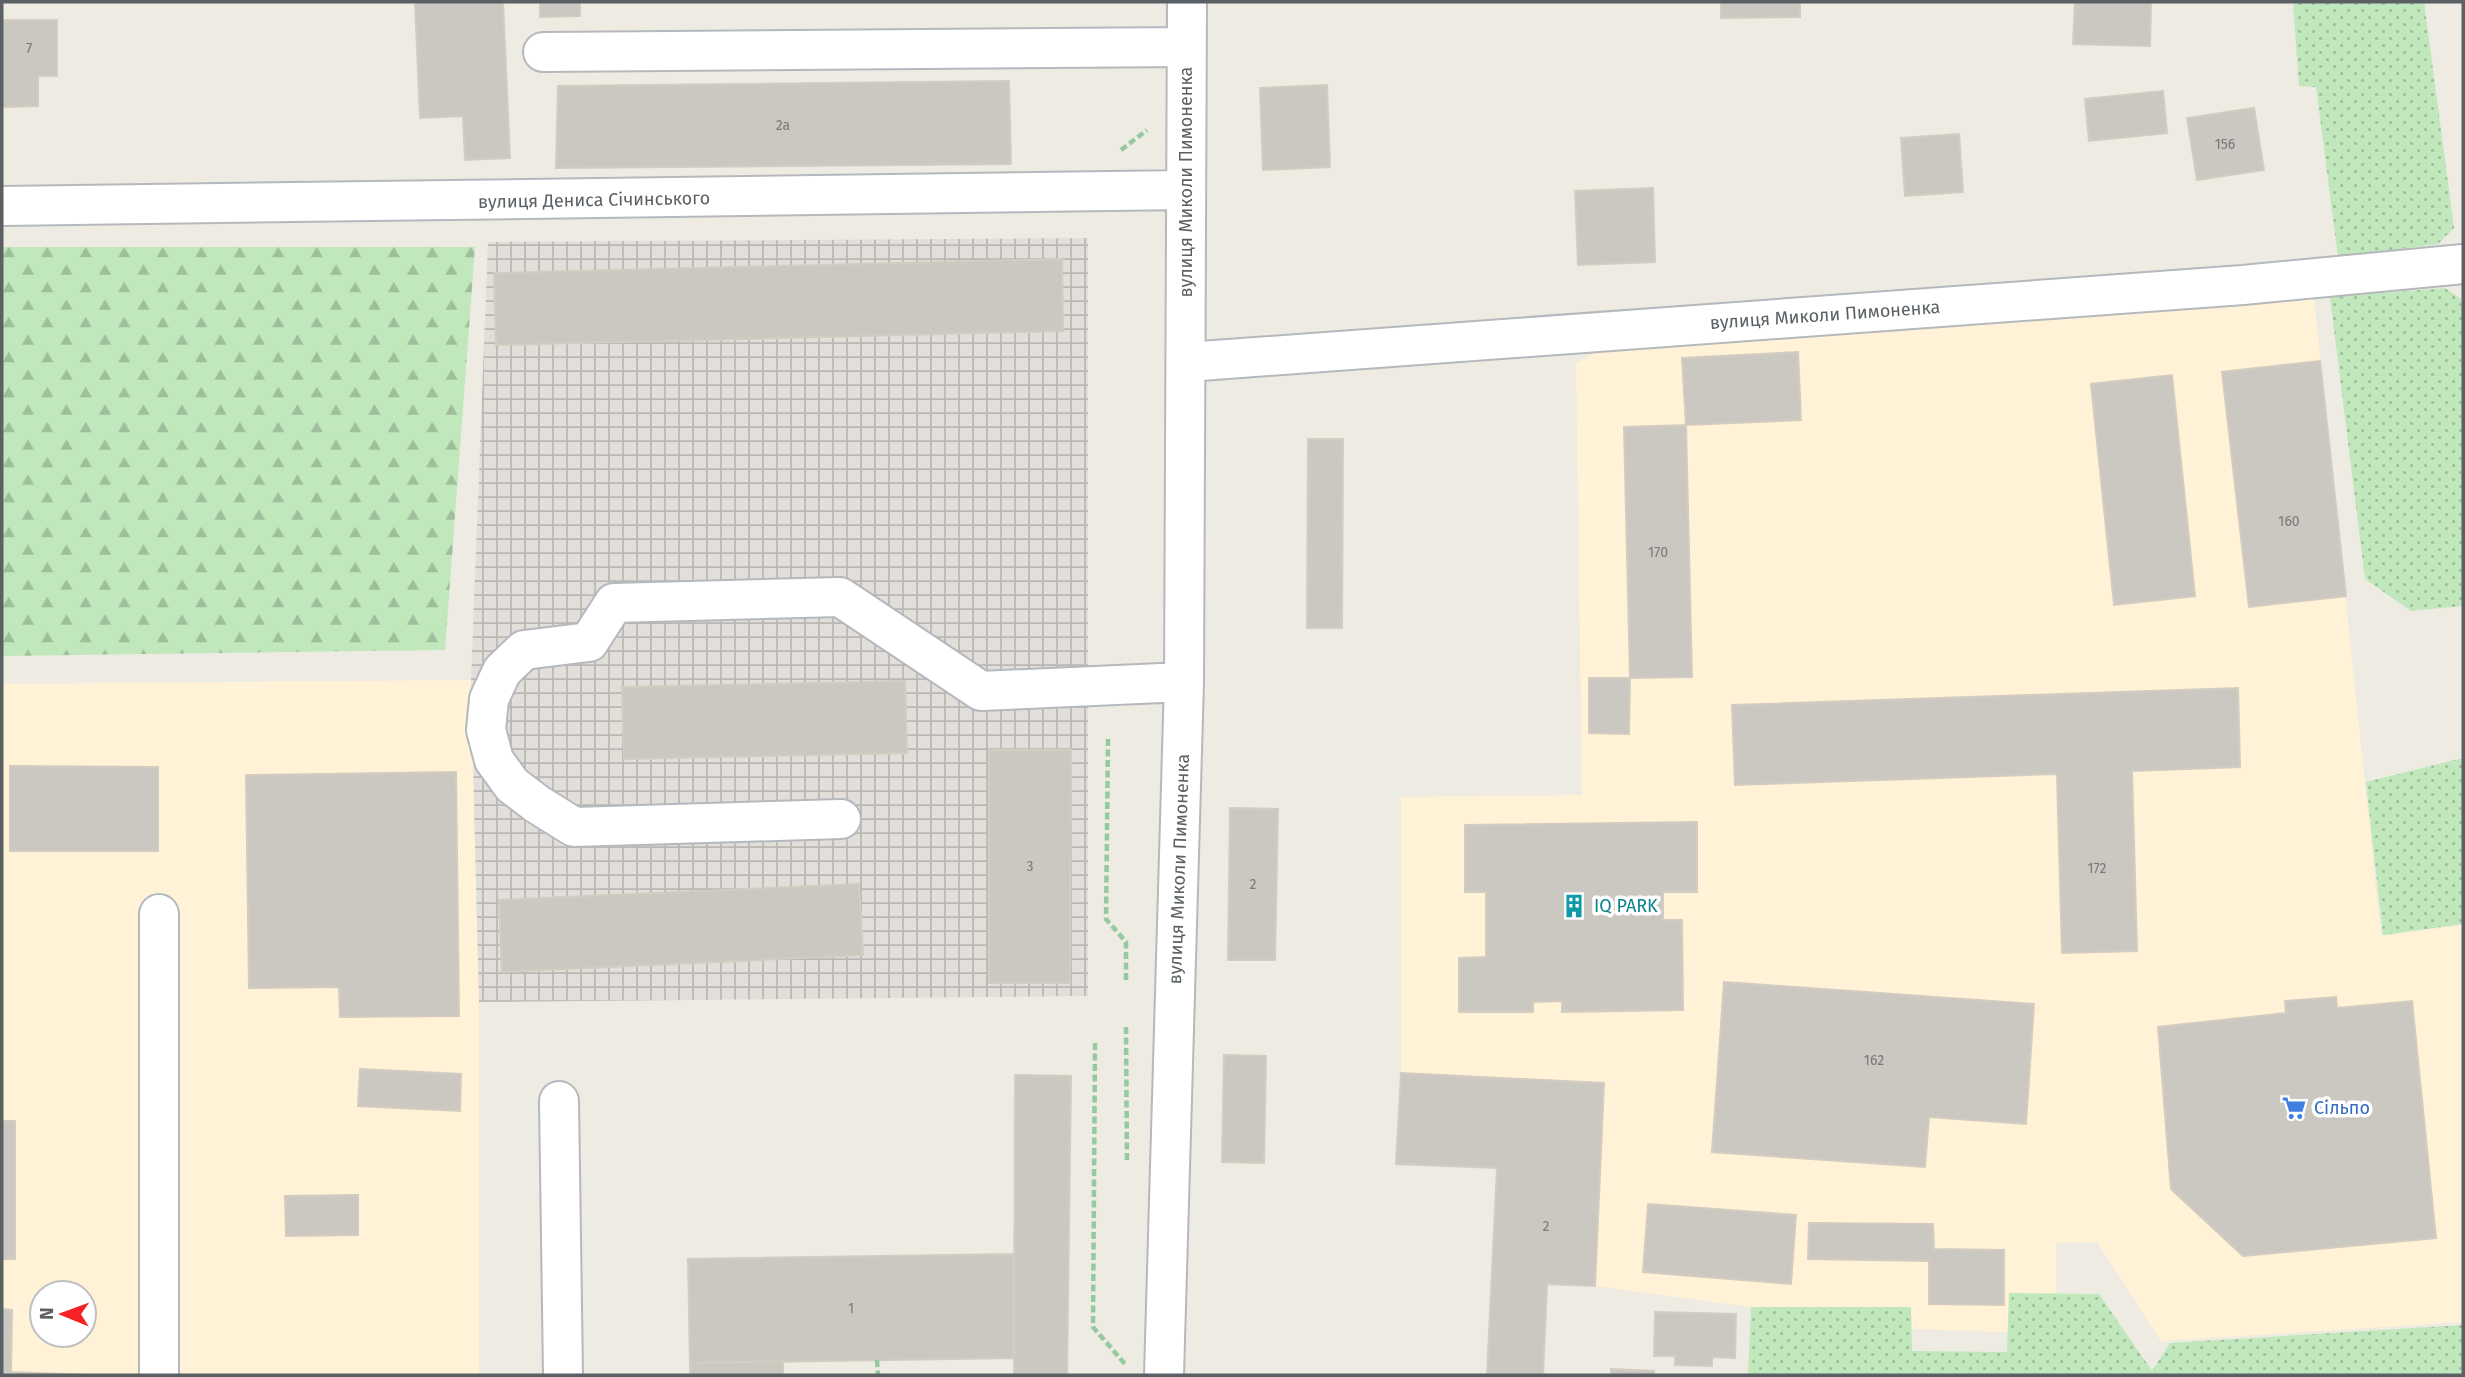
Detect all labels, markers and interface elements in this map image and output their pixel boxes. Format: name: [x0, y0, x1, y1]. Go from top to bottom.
house number: 7: [26, 40, 32, 57]
street label: вулиця Миколи Пимоненка: [1175, 67, 1197, 297]
house number: 2а: [776, 117, 790, 134]
house number: 156: [2215, 136, 2235, 153]
street label: вулиця Дениса Січинського: [478, 187, 710, 213]
street label: вулиця Миколи Пимоненка: [1709, 296, 1941, 334]
house number: 160: [2278, 513, 2300, 530]
house number: 170: [1648, 544, 1668, 561]
street label: вулиця Миколи Пимоненка: [1164, 753, 1194, 985]
house number: 3: [1027, 858, 1034, 875]
house number: 172: [2088, 860, 2107, 877]
house number: 2: [1250, 876, 1257, 893]
building icon: IQ PARK: [1560, 892, 1588, 920]
place label: IQ PARK: [1594, 895, 1658, 917]
house number: 162: [1864, 1052, 1884, 1069]
supermarket icon: Сільпо: [2280, 1094, 2308, 1122]
place label: Сільпо: [2314, 1097, 2370, 1119]
house number: 2: [1543, 1218, 1550, 1235]
north arrow: [28, 1279, 98, 1349]
house number: 1: [848, 1300, 854, 1317]
text: N: [35, 1307, 58, 1320]

